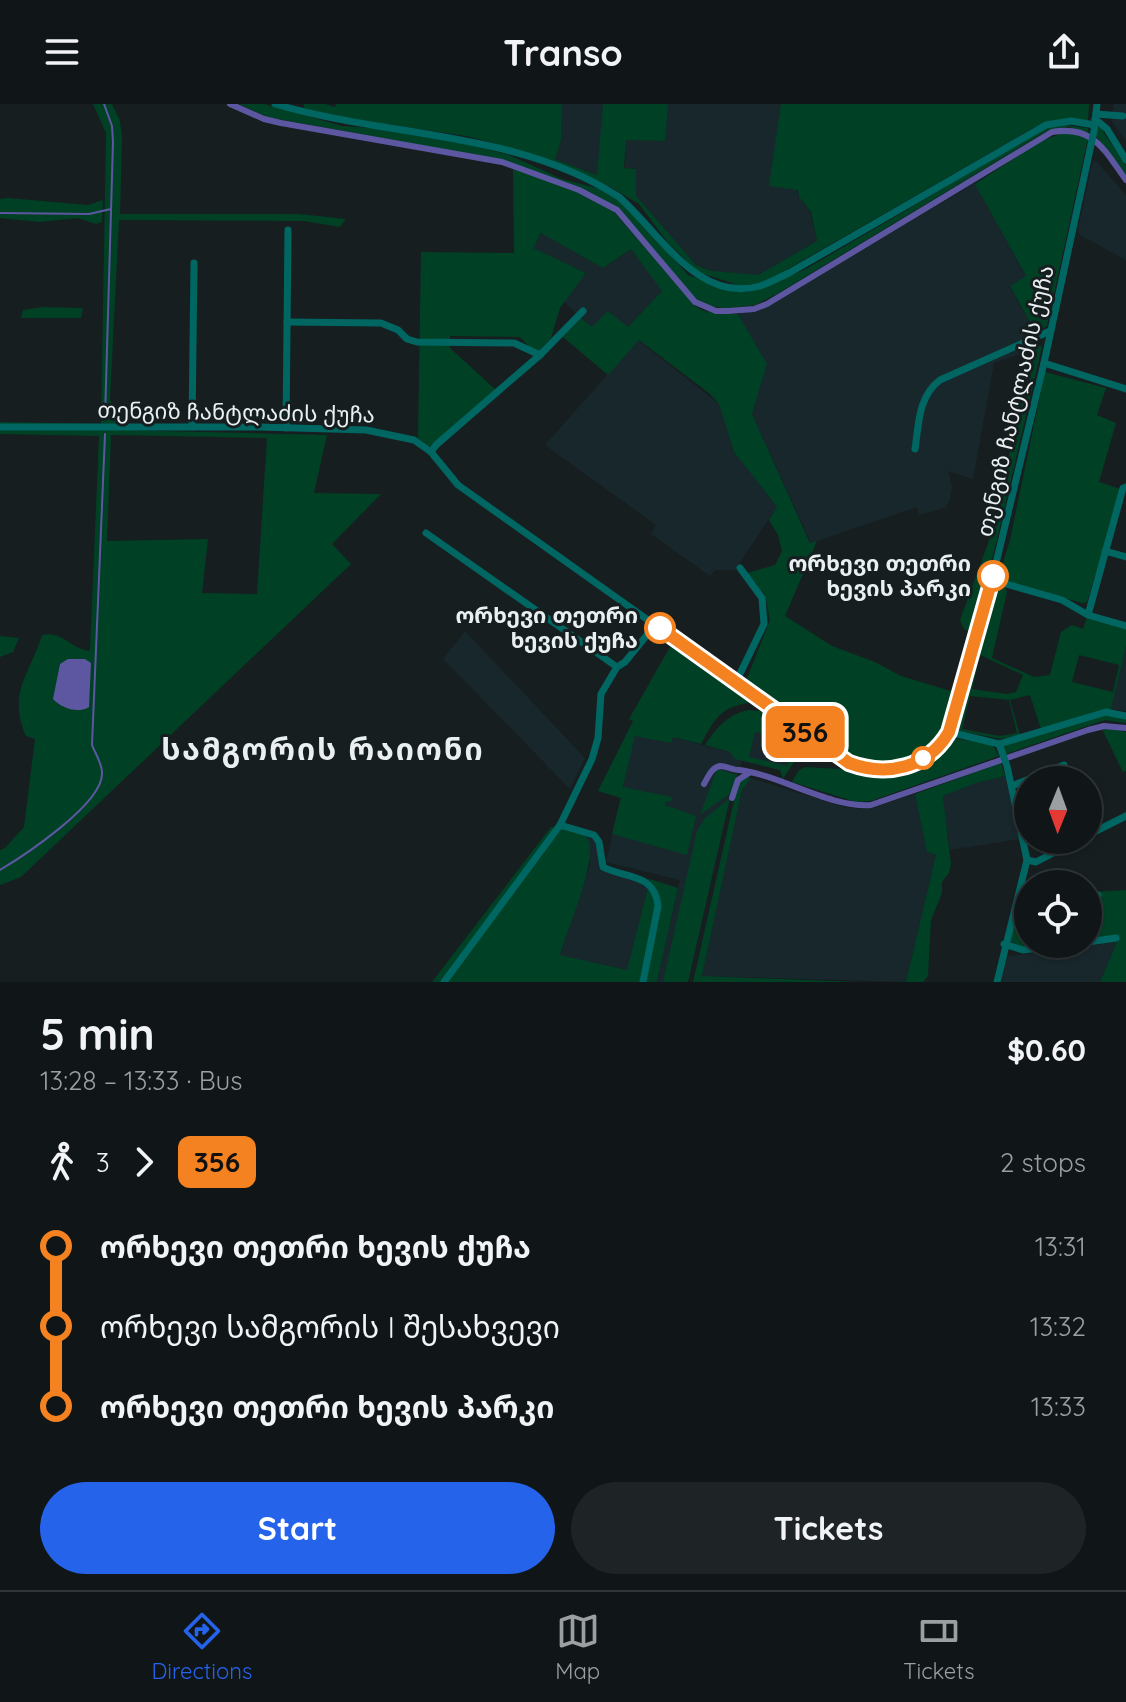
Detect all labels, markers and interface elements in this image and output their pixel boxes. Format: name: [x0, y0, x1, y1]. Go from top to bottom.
icon: menu: [40, 30, 84, 74]
text: Transo: [503, 30, 623, 75]
icon: share: [1042, 30, 1086, 74]
street label: თენგიზ ჩანტლაძის ქუჩა: [970, 263, 1060, 539]
street label: თენგიზ ჩანტლაძის ქუჩა: [97, 396, 375, 428]
place label: ორხევი თეთრი ხევის პარკი: [788, 549, 971, 602]
marker: ორხევი თეთრი ხევის პარკი: [978, 561, 1008, 591]
place label: ორხევი თეთრი ხევის ქუჩა: [455, 601, 638, 654]
marker: ორხევი თეთრი ხევის ქუჩა: [645, 613, 675, 643]
line badge: 356: [759, 706, 851, 758]
text: 356: [782, 714, 828, 749]
district label: სამგორის რაიონი: [161, 730, 485, 768]
unlabelled marker: [912, 747, 934, 769]
north arrow: [1014, 766, 1102, 854]
map controls: [1014, 766, 1102, 958]
button: locate: [1014, 870, 1102, 958]
text: 5 min: [40, 1006, 155, 1061]
text: $0.60: [1007, 1031, 1086, 1069]
text: 13:28 – 13:33 · Bus: [40, 1064, 243, 1097]
icon: walk: [40, 1140, 84, 1184]
icon: forward: [122, 1140, 166, 1184]
text: 356: [194, 1144, 240, 1179]
text: 3: [96, 1146, 110, 1179]
text: 2 stops: [1000, 1146, 1086, 1179]
text: ორხევი თეთრი ხევის ქუჩა: [100, 1228, 531, 1266]
text: 13:31: [1035, 1230, 1086, 1263]
text: ორხევი სამგორის I შესახვევი: [100, 1308, 560, 1346]
text: 13:32: [1030, 1310, 1086, 1343]
text: ორხევი თეთრი ხევის პარკი: [100, 1388, 554, 1426]
text: 13:33: [1031, 1390, 1086, 1423]
button: Start: [40, 1482, 555, 1574]
button: Tickets: [571, 1482, 1086, 1574]
tab: Directions: [151, 1609, 252, 1685]
tab: Map: [555, 1609, 600, 1685]
tab: Tickets: [903, 1609, 974, 1685]

